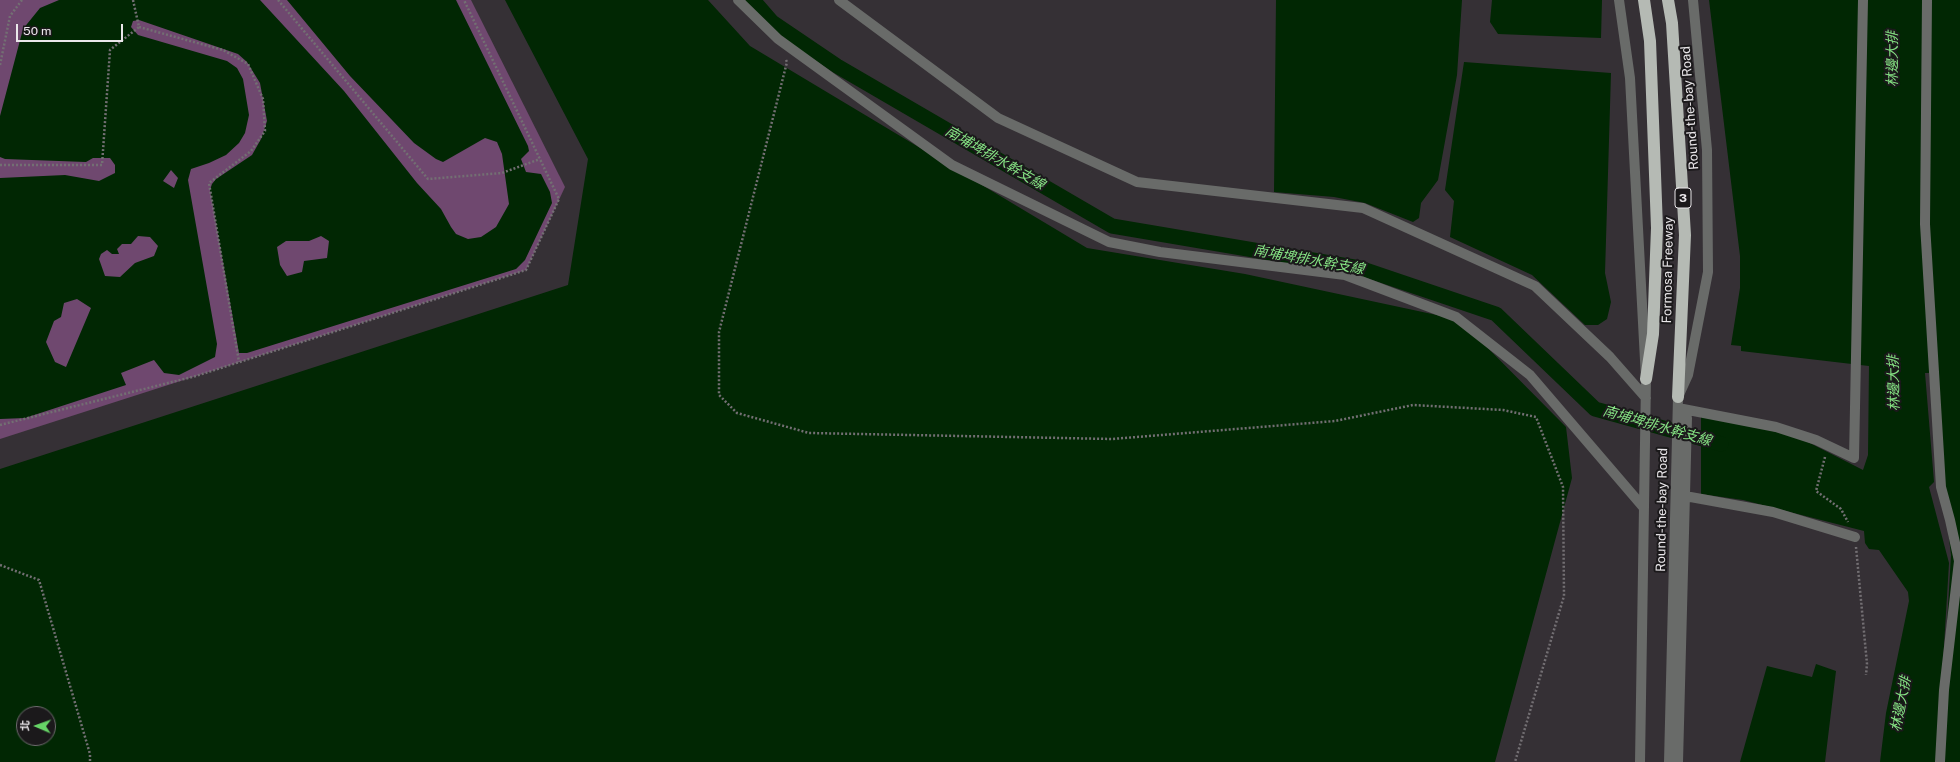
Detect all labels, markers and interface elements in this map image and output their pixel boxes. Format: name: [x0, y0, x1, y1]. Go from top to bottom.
scale bar: [18, 16, 125, 42]
text: 50 m: [23, 24, 51, 38]
water label: 林邊大排: [1885, 31, 1901, 87]
street label: Round-the-bay Road: [1678, 46, 1702, 170]
water label: 南埔埤排水幹支線: [942, 123, 1048, 193]
road number: 3: [1675, 188, 1691, 208]
street label: Formosa Freeway: [1659, 217, 1677, 323]
water label: 南埔埤排水幹支線: [1252, 242, 1366, 278]
water label: 林邊大排: [1885, 355, 1903, 411]
water label: 南埔埤排水幹支線: [1601, 402, 1713, 450]
street label: Round-the-bay Road: [1653, 448, 1671, 572]
water label: 林邊大排: [1887, 675, 1915, 733]
north arrow: [16, 706, 56, 746]
text: 北: [19, 720, 31, 731]

